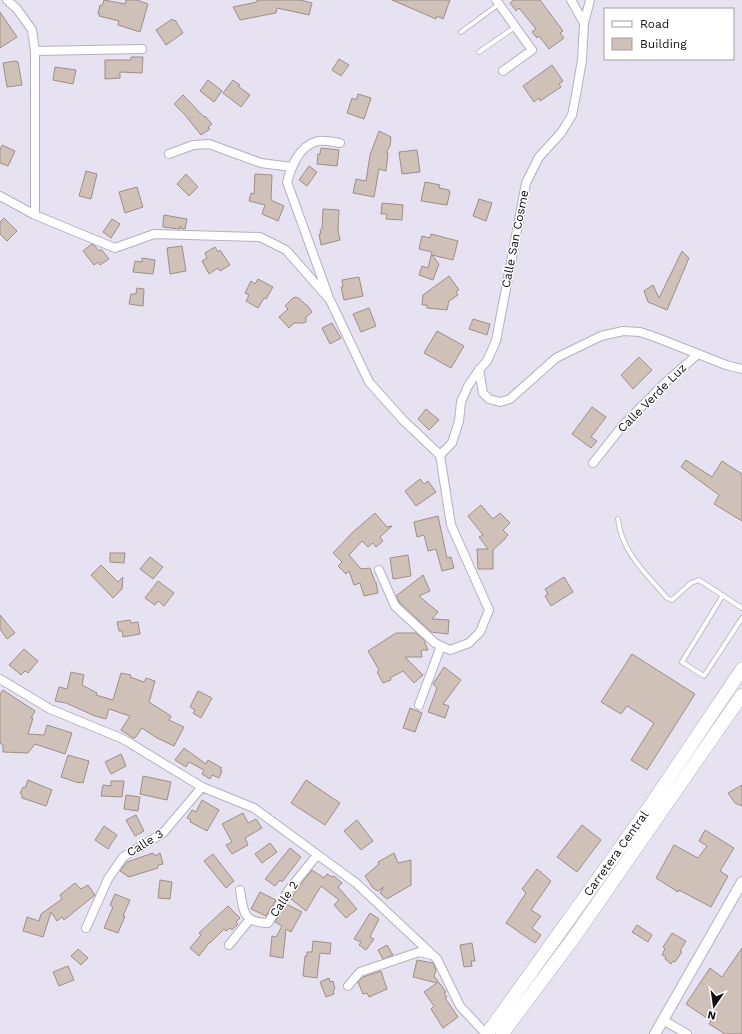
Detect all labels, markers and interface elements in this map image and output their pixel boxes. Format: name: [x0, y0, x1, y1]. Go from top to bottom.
legend: [604, 8, 734, 60]
text: Road: [640, 17, 669, 31]
text: Building: [640, 37, 687, 51]
street label: Calle San Cosme: [499, 189, 531, 289]
street label: Calle Verde Luz: [615, 361, 689, 435]
street label: Carretera Central: [581, 808, 652, 899]
street label: Calle 3: [124, 826, 166, 860]
street label: Calle 2: [267, 878, 301, 920]
north arrow: [694, 986, 734, 1026]
text: N: [706, 1008, 717, 1023]

